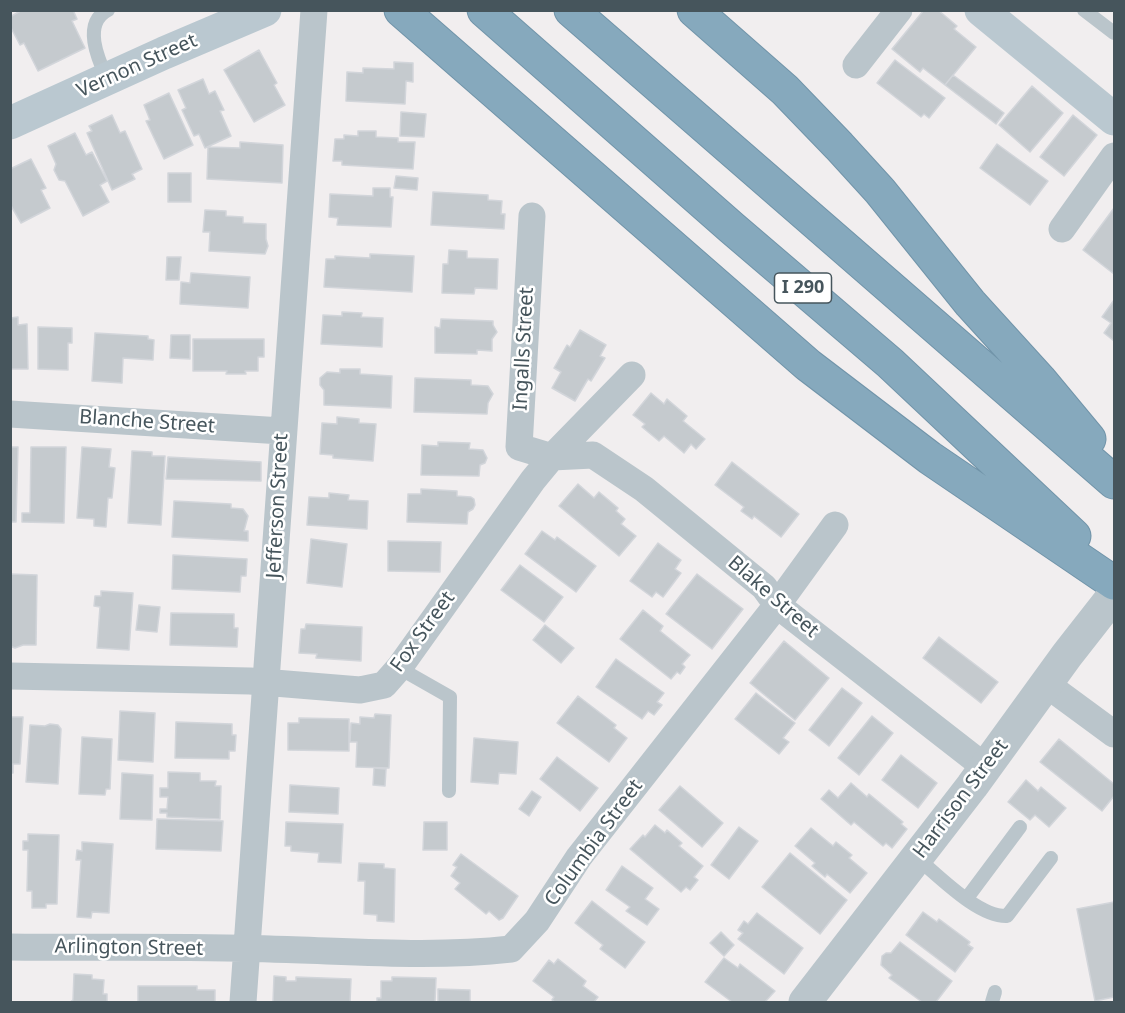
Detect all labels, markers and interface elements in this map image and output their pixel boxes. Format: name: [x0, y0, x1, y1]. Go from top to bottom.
street label: Vernon Street: [73, 29, 201, 103]
road number: I 290: [774, 273, 832, 303]
street label: Ingalls Street: [509, 287, 539, 411]
street label: Blanche Street: [78, 405, 216, 439]
street label: Jefferson Street: [262, 433, 294, 579]
street label: Blake Street: [723, 551, 823, 643]
street label: Fox Street: [386, 587, 460, 677]
street label: Harrison Street: [908, 735, 1014, 863]
street label: Columbia Street: [540, 775, 648, 911]
street label: Arlington Street: [54, 935, 204, 961]

